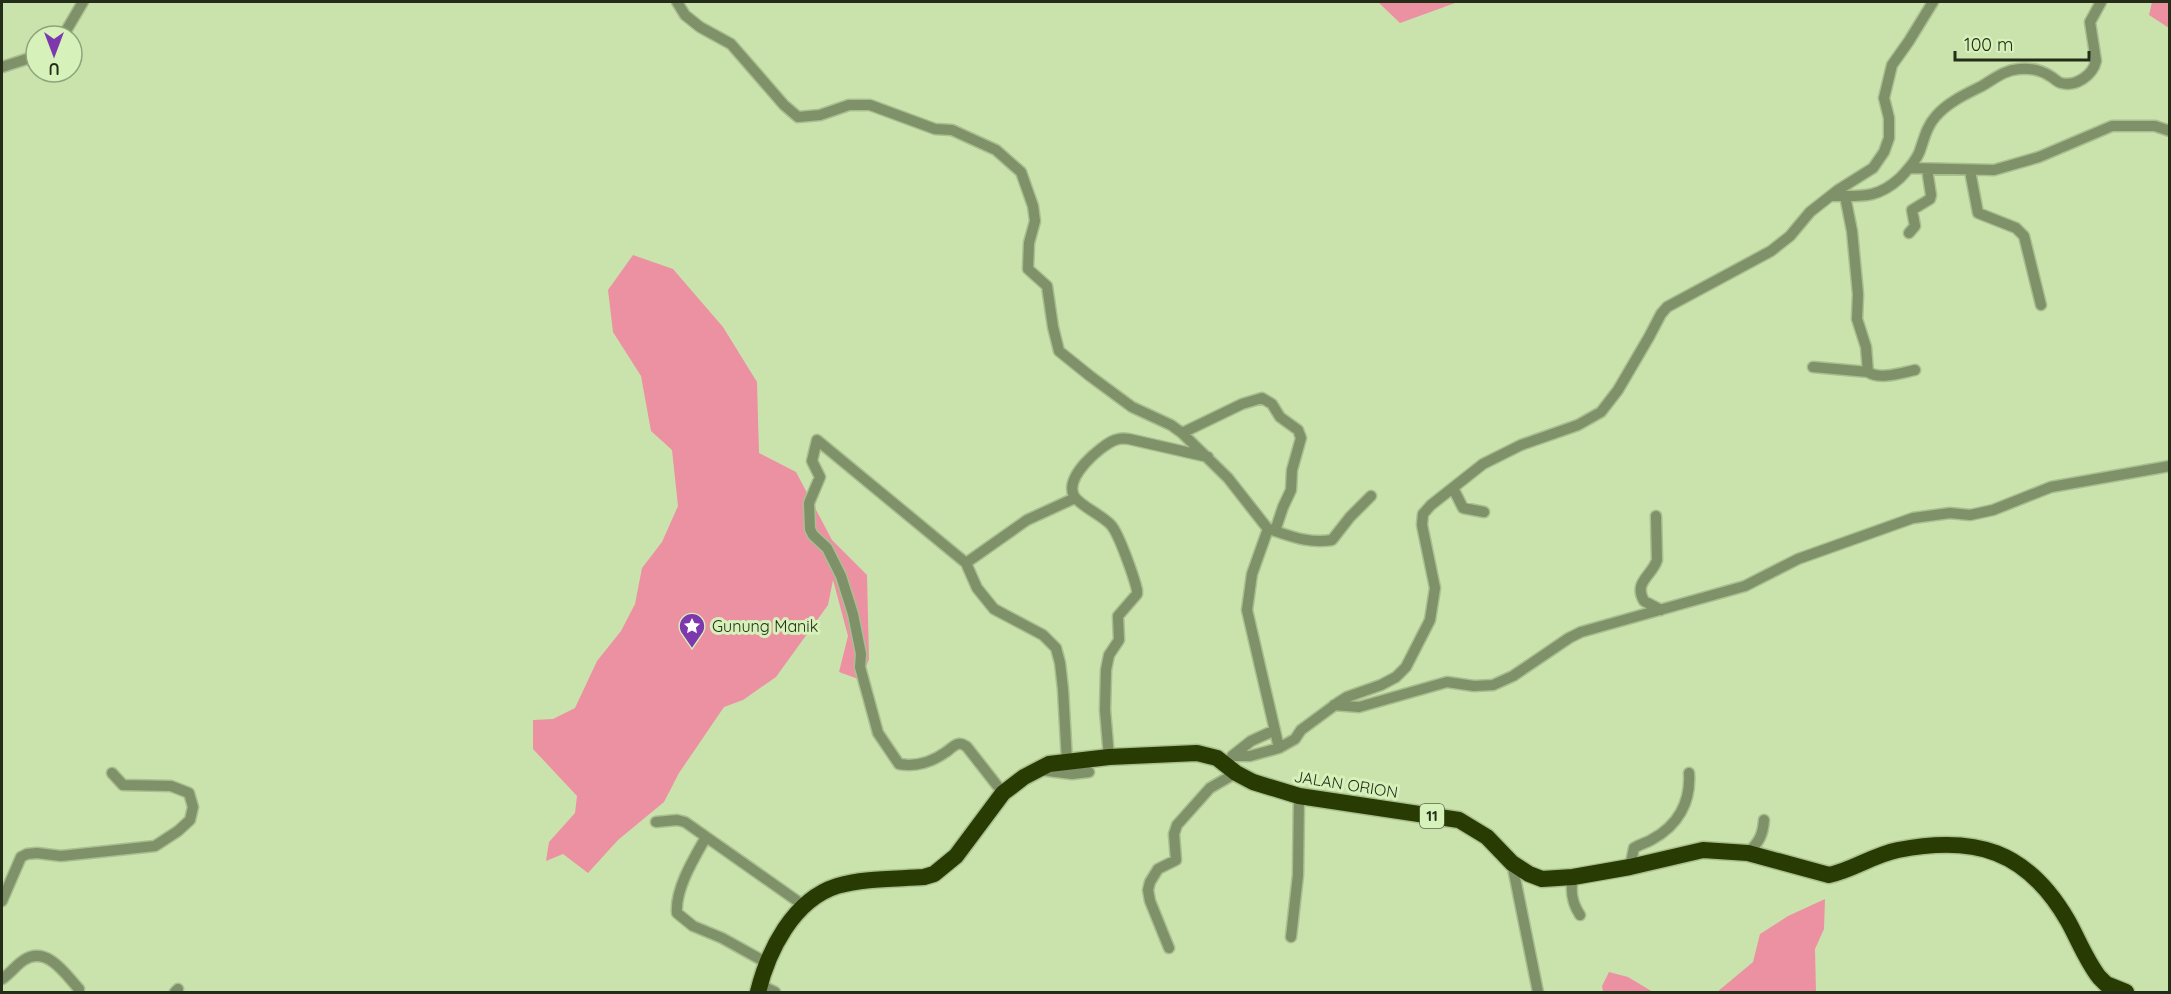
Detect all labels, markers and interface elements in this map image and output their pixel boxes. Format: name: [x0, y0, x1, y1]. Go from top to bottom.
north arrow: [24, 24, 84, 84]
scale bar: [1955, 24, 2088, 62]
text: 100 m: [1964, 33, 2013, 56]
text: U: [48, 59, 60, 79]
place icon: Gunung Manik: [677, 611, 707, 649]
place label: Gunung Manik: [712, 616, 818, 636]
street label: JALAN ORION: [1293, 766, 1399, 802]
road number: 11: [1420, 804, 1444, 828]

